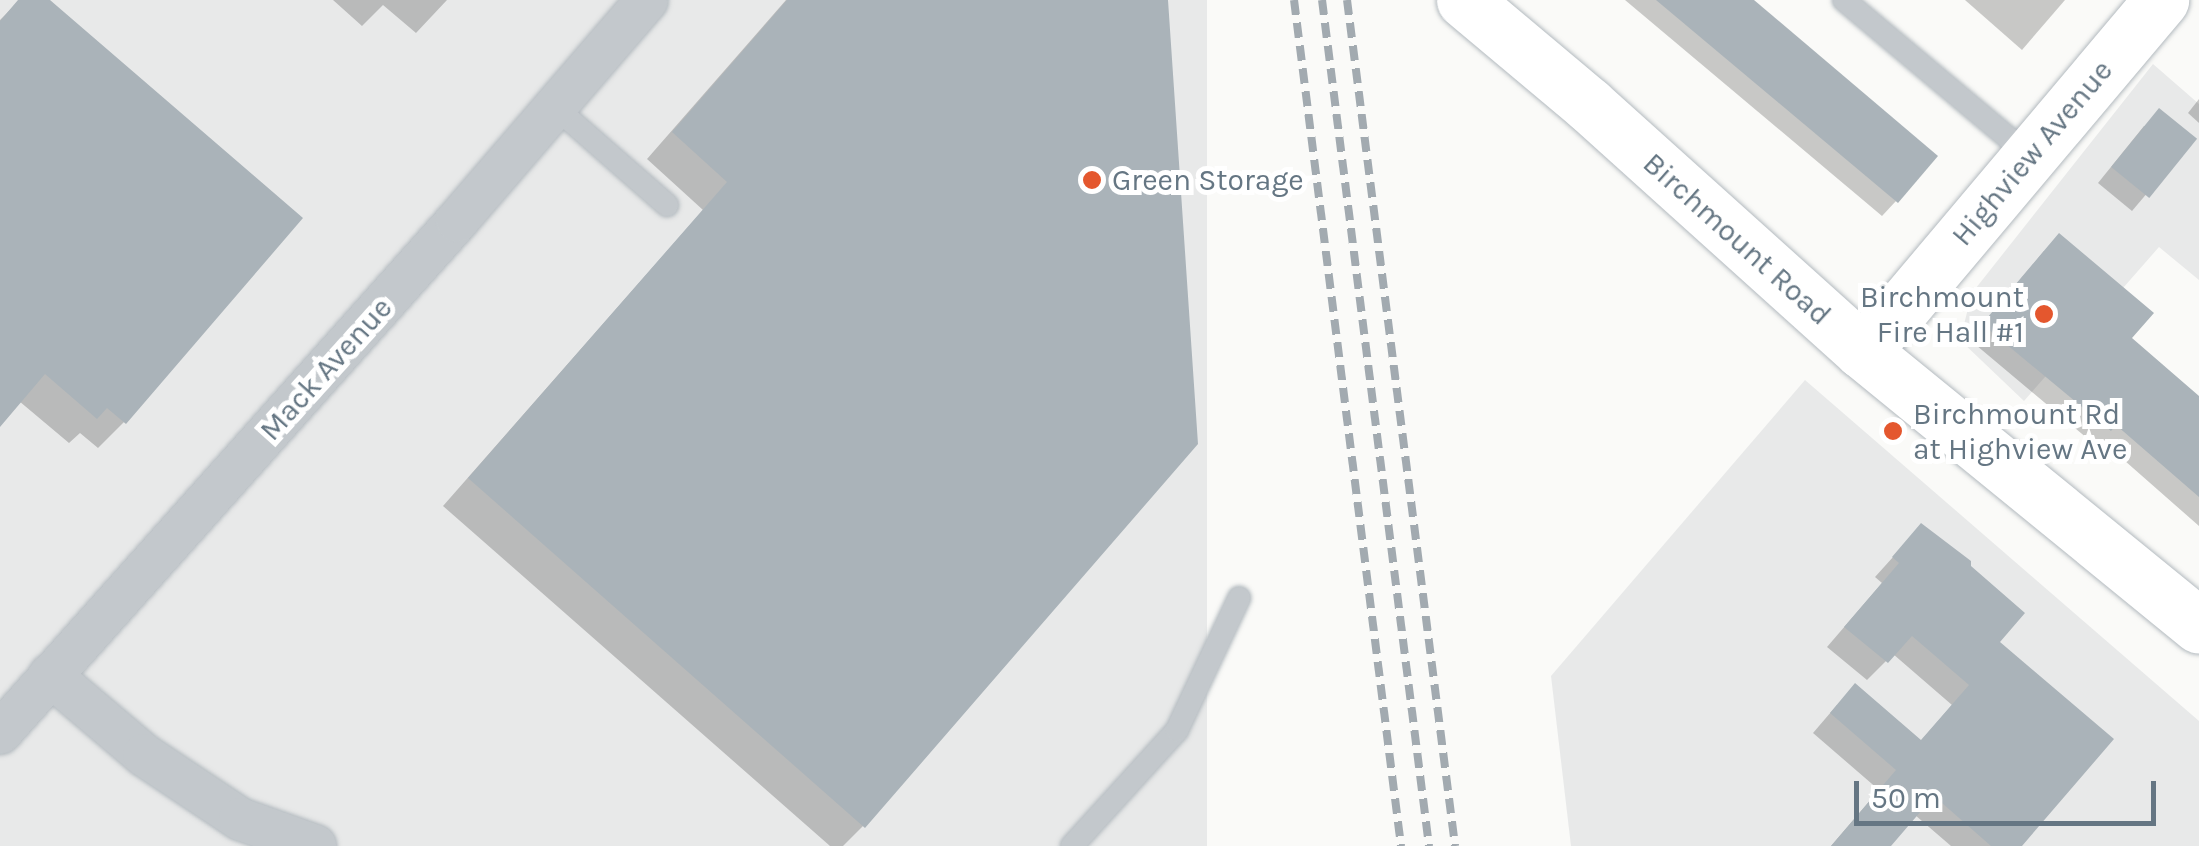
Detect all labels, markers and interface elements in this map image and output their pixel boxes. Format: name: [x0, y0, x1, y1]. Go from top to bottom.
street label: Highview Avenue: [1944, 53, 2120, 253]
street label: Birchmount Road: [1636, 145, 1838, 333]
place label: Green Storage: [1112, 162, 1304, 198]
marker: Green Storage: [1081, 169, 1103, 191]
place label: Birchmount Fire Hall #1: [1860, 279, 2024, 350]
street label: Mack Avenue: [252, 290, 400, 448]
marker: Birchmount Fire Hall #1: [2033, 303, 2055, 325]
place label: Birchmount Rd at Highview Ave: [1913, 396, 2127, 466]
marker: Birchmount Rd at Highview Ave: [1882, 420, 1904, 442]
scale bar: [1859, 761, 2162, 823]
text: 50 m: [1871, 780, 1941, 816]

